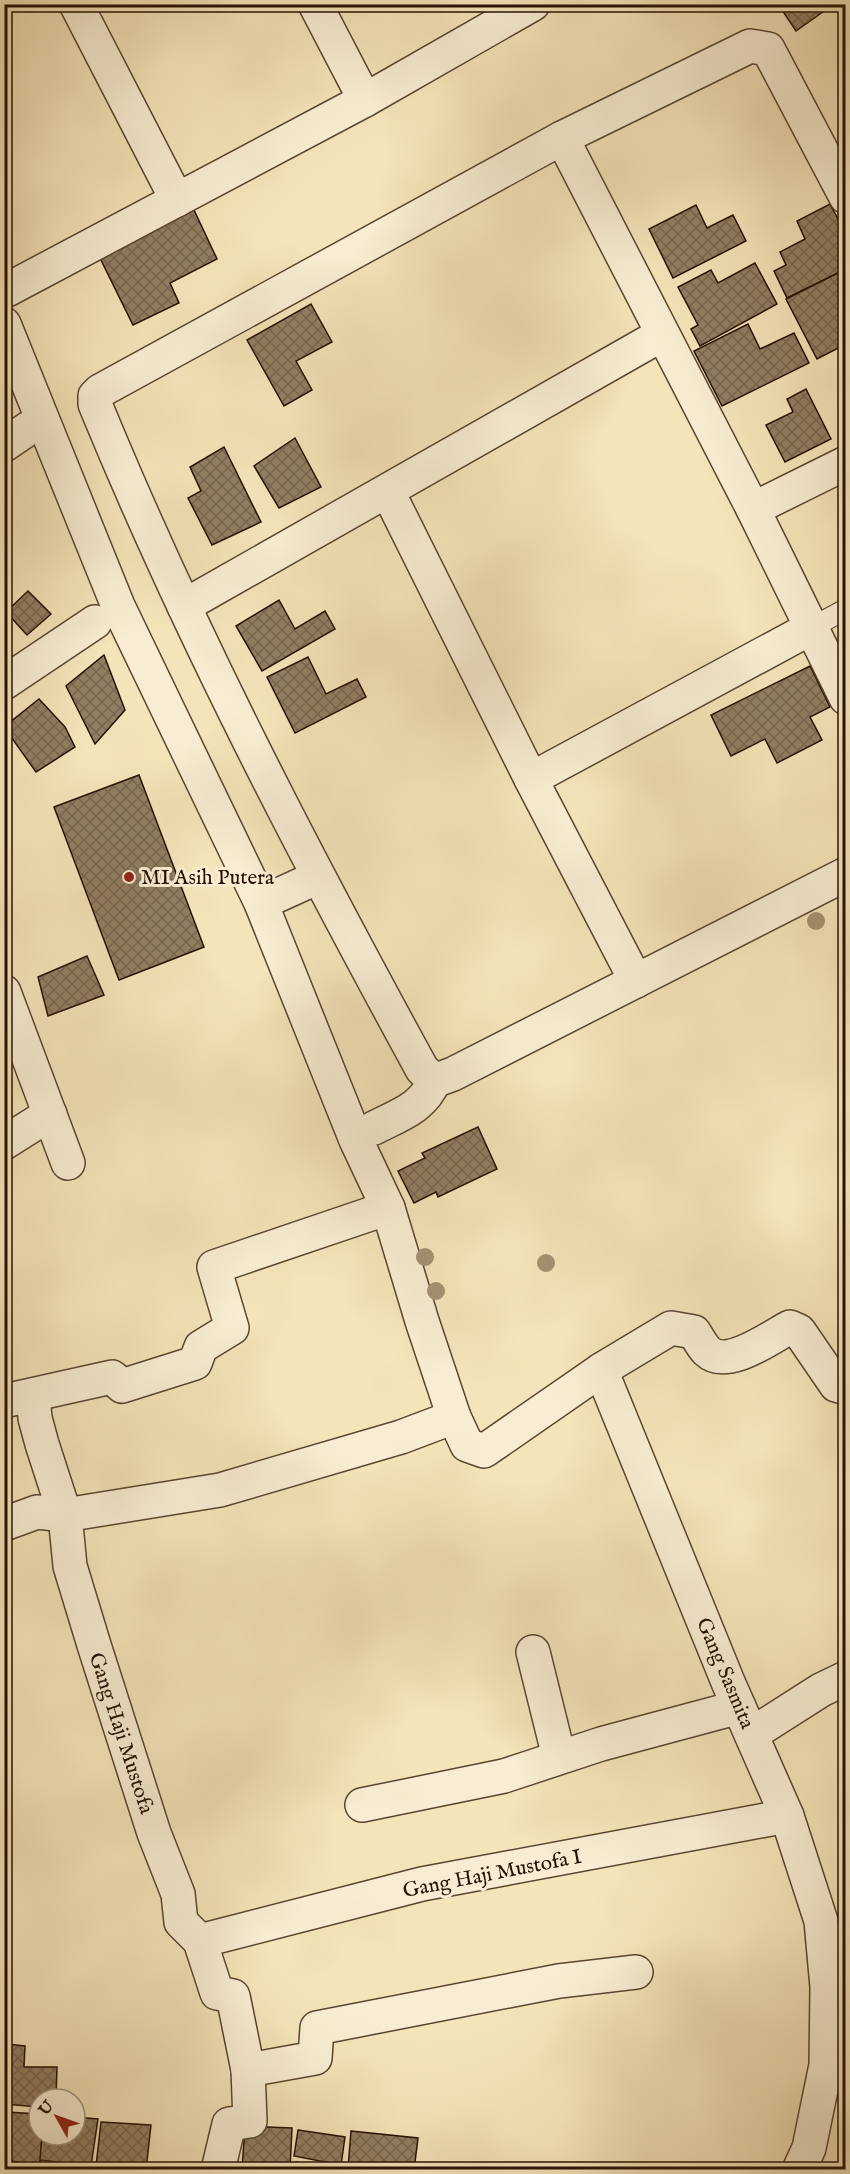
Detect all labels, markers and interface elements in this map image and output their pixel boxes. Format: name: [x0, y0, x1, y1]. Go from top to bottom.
place label: MI Asih Putera: [141, 865, 275, 892]
marker: MI Asih Putera: [122, 870, 136, 884]
street label: Gang Sasmita: [689, 1614, 761, 1734]
street label: Gang Haji Mustofa: [82, 1649, 160, 1818]
street label: Gang Haji Mustofa I: [401, 1844, 584, 1905]
north arrow: [27, 2087, 87, 2147]
text: U: [34, 2097, 59, 2121]

